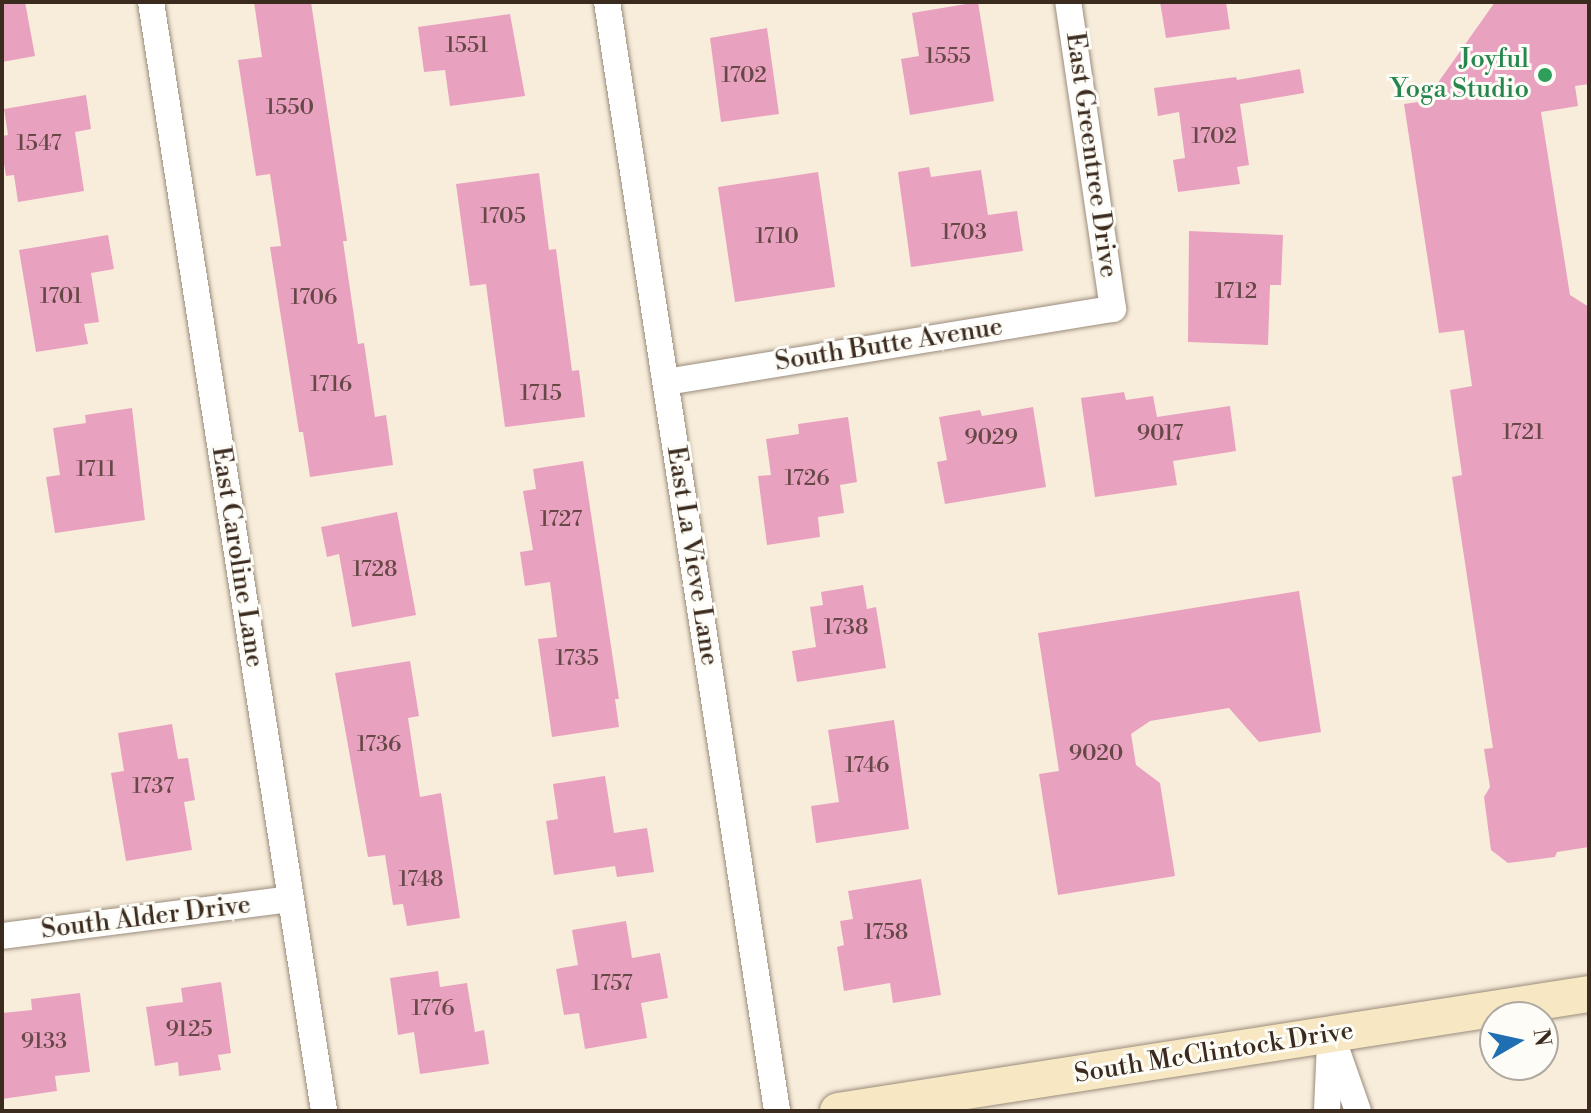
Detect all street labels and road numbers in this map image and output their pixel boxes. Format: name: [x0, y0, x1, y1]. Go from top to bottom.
street label: East Greentree Drive: [1058, 30, 1124, 280]
street label: South Butte Avenue: [773, 312, 1005, 378]
street label: East Caroline Lane: [204, 444, 270, 670]
street label: East La Vieve Lane: [659, 444, 725, 668]
street label: South Alder Drive: [39, 890, 253, 946]
street label: South McClintock Drive: [1072, 1016, 1356, 1090]

